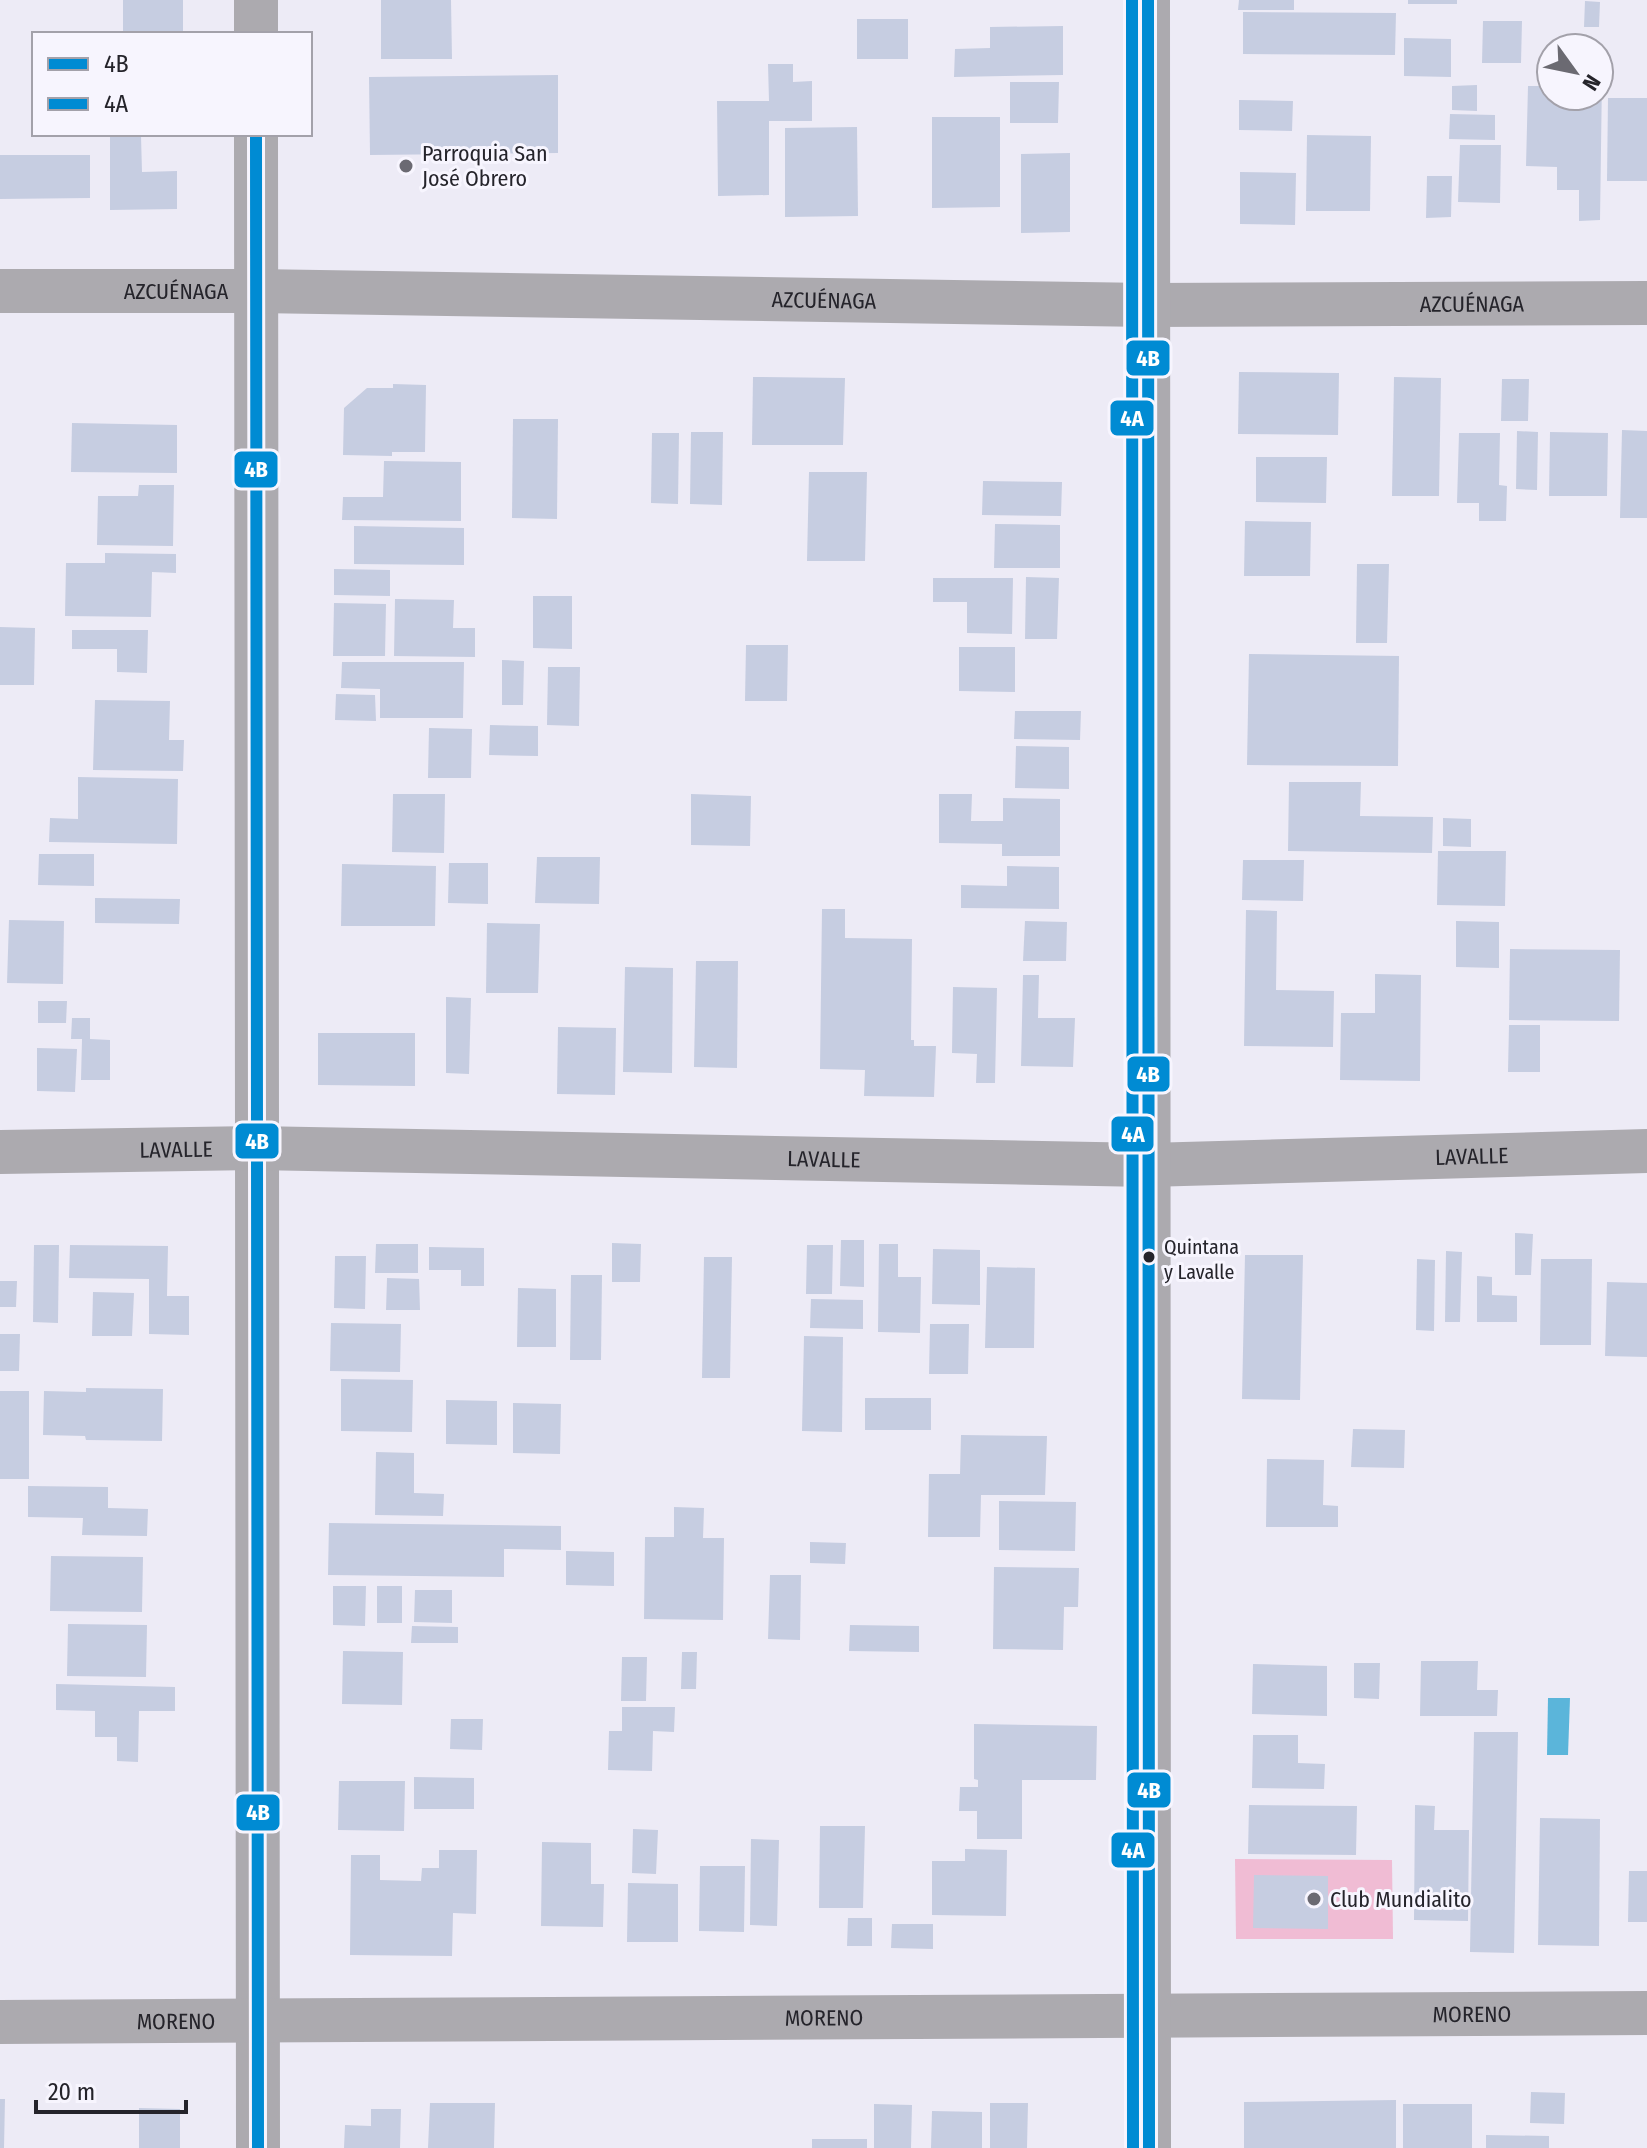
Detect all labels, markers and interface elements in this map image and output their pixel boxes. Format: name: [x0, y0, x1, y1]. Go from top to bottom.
legend: [32, 32, 312, 136]
north arrow: [1535, 32, 1615, 112]
text: 4B: [104, 50, 129, 78]
text: N: [1576, 70, 1606, 96]
text: 4A: [104, 90, 129, 118]
place label: Parroquia San José Obrero: [422, 140, 548, 192]
marker: Parroquia San José Obrero: [397, 157, 415, 175]
street label: AZCUÉNAGA: [124, 278, 229, 305]
street label: AZCUÉNAGA: [771, 286, 877, 315]
street label: AZCUÉNAGA: [1420, 290, 1525, 318]
line badge: 4B: [1125, 339, 1171, 377]
text: 4B: [1136, 345, 1160, 372]
line badge: 4A: [1109, 399, 1155, 437]
text: 4A: [1120, 405, 1145, 432]
line badge: 4B: [233, 450, 279, 489]
text: 4B: [244, 456, 268, 483]
line badge: 4B: [1126, 1055, 1171, 1093]
text: 4B: [1136, 1061, 1160, 1088]
line badge: 4A: [1110, 1115, 1155, 1153]
text: 4A: [1121, 1121, 1146, 1148]
line badge: 4B: [234, 1122, 280, 1160]
text: 4B: [245, 1128, 269, 1155]
street label: LAVALLE: [139, 1136, 213, 1164]
street label: LAVALLE: [1435, 1142, 1509, 1171]
street label: LAVALLE: [787, 1145, 861, 1174]
place label: Quintana y Lavalle: [1164, 1235, 1239, 1284]
marker: Quintana y Lavalle: [1141, 1249, 1157, 1265]
line badge: 4B: [1126, 1771, 1172, 1809]
text: 4B: [1137, 1777, 1161, 1804]
line badge: 4B: [235, 1793, 281, 1832]
text: 4B: [246, 1799, 270, 1826]
line badge: 4A: [1110, 1831, 1156, 1869]
text: 4A: [1121, 1837, 1146, 1864]
place label: Club Mundialito: [1330, 1886, 1472, 1913]
marker: Club Mundialito: [1305, 1890, 1323, 1908]
street label: MORENO: [1433, 2001, 1511, 2028]
street label: MORENO: [785, 2004, 863, 2032]
street label: MORENO: [137, 2008, 215, 2035]
scale bar: [36, 2064, 186, 2114]
text: 20 m: [48, 2078, 95, 2106]

